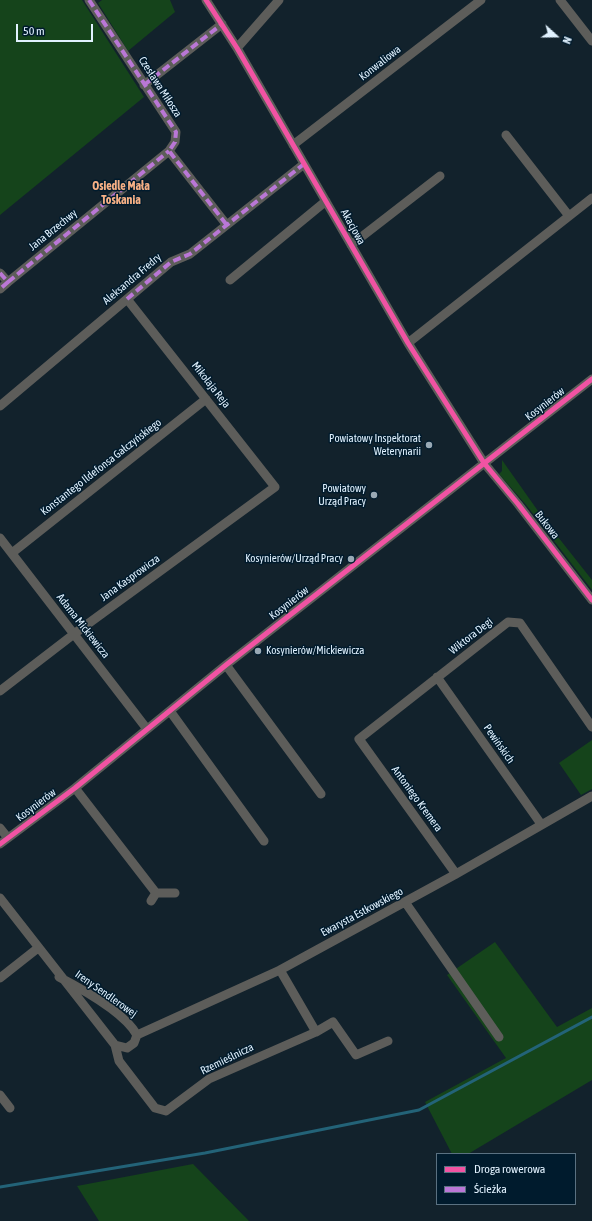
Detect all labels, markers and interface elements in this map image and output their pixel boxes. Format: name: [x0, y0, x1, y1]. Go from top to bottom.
scale bar: [18, 16, 95, 42]
north arrow: [536, 16, 576, 56]
text: 50 m: [23, 24, 45, 38]
text: N: [560, 35, 574, 45]
street label: Konwaliowa: [357, 43, 403, 83]
street label: Czesława Miłosza: [136, 54, 184, 120]
district label: Osiedle Mała Toskania: [92, 179, 150, 207]
street label: Jana Brzechwy: [26, 207, 80, 253]
street label: Akacjowa: [338, 207, 368, 247]
street label: Aleksandra Fredry: [100, 251, 164, 307]
street label: Mikołaja Reja: [189, 359, 233, 411]
street label: Kosynierów: [523, 384, 567, 424]
street label: Konstantego Ildefonsa Gałczyńskiego: [38, 416, 164, 518]
place label: Powiatowy Inspektorat Weterynarii: [329, 432, 421, 458]
marker: Powiatowy Inspektorat Weterynarii: [424, 440, 434, 450]
place label: Powiatowy Urząd Pracy: [318, 482, 366, 508]
marker: Powiatowy Urząd Pracy: [369, 490, 379, 500]
street label: Bukowa: [532, 508, 562, 542]
street label: Jana Kasprowicza: [98, 552, 162, 604]
place label: Kosynierów/Urząd Pracy: [245, 552, 343, 566]
marker: Kosynierów/Urząd Pracy: [346, 554, 356, 564]
street label: Kosynierów: [267, 583, 311, 623]
street label: Adama Mickiewicza: [54, 591, 112, 661]
street label: Wiktora Degi: [447, 615, 495, 657]
place label: Kosynierów/Mickiewicza: [266, 644, 364, 658]
marker: Kosynierów/Mickiewicza: [253, 646, 263, 656]
street label: Pewińskich: [481, 722, 517, 766]
street label: Antoniego Kremera: [389, 764, 445, 834]
street label: Kosynierów: [13, 786, 59, 824]
street label: Ewarysta Estkowskiego: [319, 885, 405, 939]
street label: Ireny Sendlerowej: [72, 968, 140, 1020]
street label: Rzemieślnicza: [198, 1040, 256, 1078]
legend: [436, 1153, 576, 1205]
text: Droga rowerowa: [474, 1162, 545, 1176]
text: Ścieżka: [474, 1182, 507, 1196]

